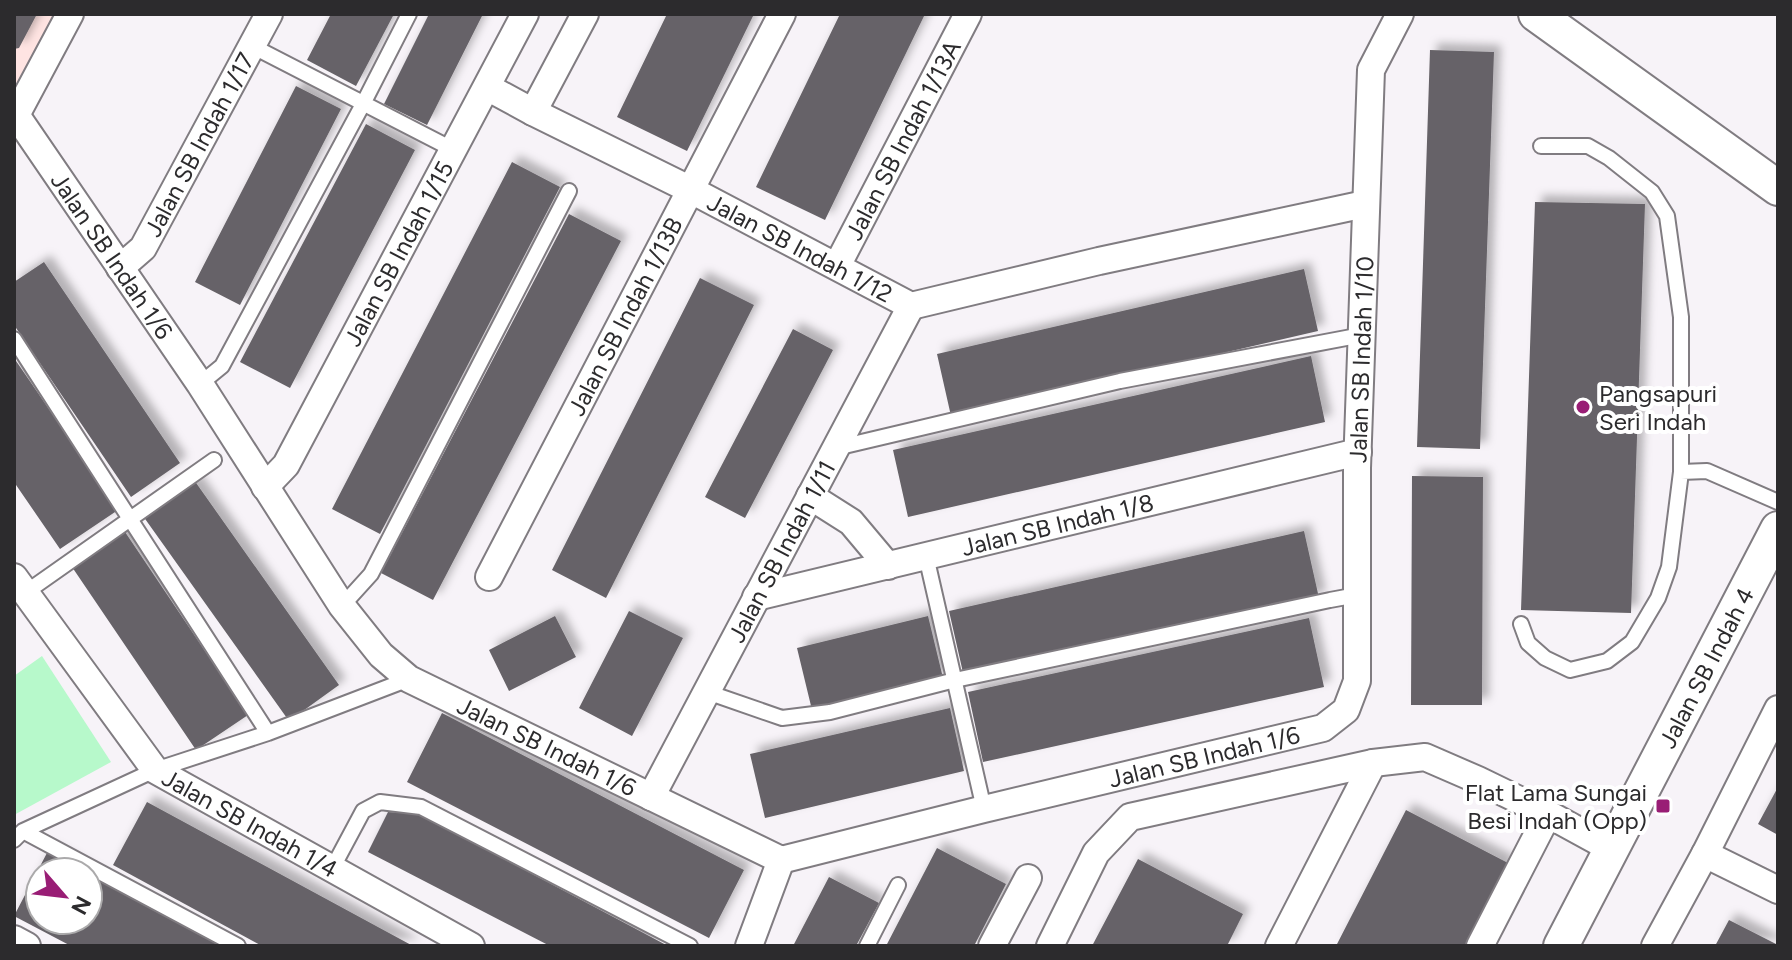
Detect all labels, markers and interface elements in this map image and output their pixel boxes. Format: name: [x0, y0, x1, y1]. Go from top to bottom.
street label: Jalan SB Indah 1/13A: [839, 35, 967, 245]
street label: Jalan SB Indah 1/17: [137, 48, 260, 241]
street label: Jalan SB Indah 1/15: [337, 156, 459, 351]
street label: Jalan SB Indah 1/6: [45, 167, 179, 344]
street label: Jalan SB Indah 1/12: [703, 187, 898, 308]
street label: Jalan SB Indah 1/13B: [561, 212, 688, 420]
street label: Jalan SB Indah 1/10: [1343, 255, 1379, 463]
place label: Pangsapuri Seri Indah: [1599, 379, 1717, 436]
marker: Pangsapuri Seri Indah: [1574, 398, 1592, 416]
street label: Jalan SB Indah 1/11: [721, 455, 841, 647]
street label: Jalan SB Indah 1/8: [958, 487, 1156, 562]
street label: Jalan SB Indah 4: [1652, 582, 1760, 753]
street label: Jalan SB Indah 1/6: [453, 690, 641, 802]
street label: Jalan SB Indah 1/6: [1106, 720, 1303, 793]
street label: Jalan SB Indah 1/4: [157, 763, 343, 884]
place label: Flat Lama Sungai Besi Indah (Opp): [1465, 778, 1647, 835]
marker: Flat Lama Sungai Besi Indah (Opp): [1654, 797, 1672, 815]
north arrow: [24, 856, 104, 936]
text: N: [65, 891, 97, 919]

